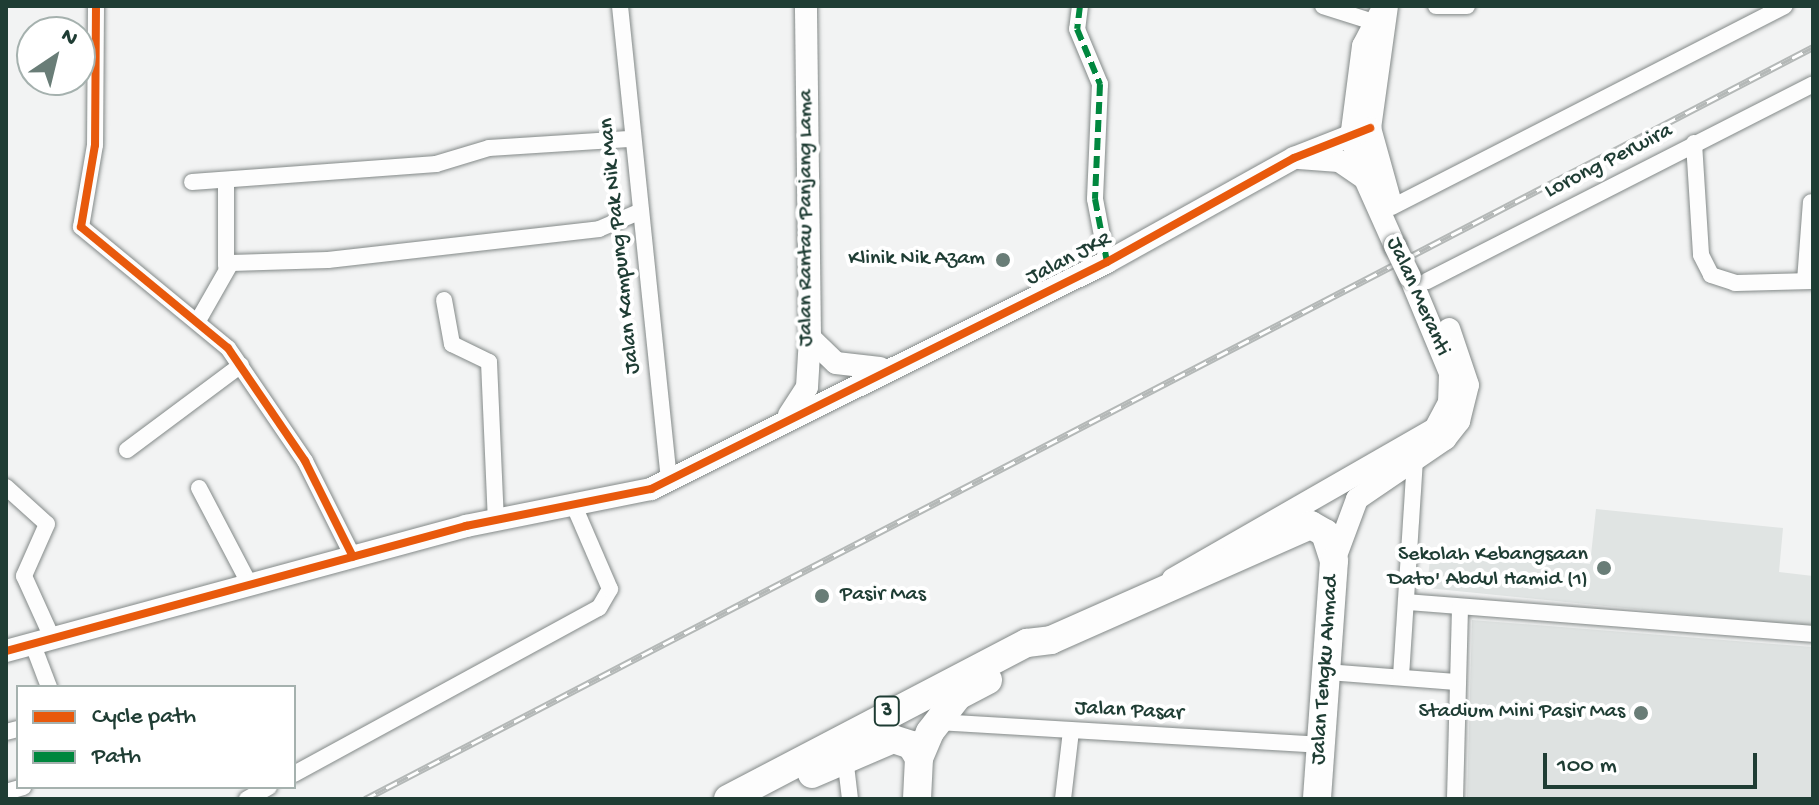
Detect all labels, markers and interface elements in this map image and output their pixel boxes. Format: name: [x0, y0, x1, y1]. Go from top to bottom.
north arrow: [16, 16, 96, 96]
text: N: [55, 23, 82, 53]
street label: Jalan Rantau Panjang Lama: [794, 89, 820, 347]
street label: Jalan Kampung Pak Nik Man: [594, 117, 648, 375]
street label: Lorong Perwira: [1541, 118, 1677, 206]
street label: Jalan JKR: [1022, 227, 1116, 293]
street label: Jalan Meranti: [1379, 233, 1455, 361]
place label: Klinik Nik Azam: [848, 247, 985, 273]
marker: Klinik Nik Azam: [992, 249, 1014, 271]
place label: Sekolah Kebangsaan Dato' Abdul Hamid (1): [1388, 542, 1588, 594]
marker: Sekolah Kebangsaan Dato' Abdul Hamid (1): [1595, 559, 1613, 577]
street label: Jalan Tengku Ahmad: [1306, 574, 1346, 766]
place label: Pasir Mas: [840, 583, 926, 609]
marker: Pasir Mas: [811, 585, 833, 607]
legend: [16, 685, 296, 789]
road number: 3: [873, 695, 901, 727]
street label: Jalan Pasar: [1074, 696, 1184, 728]
place label: Stadium Mini Pasir Mas: [1419, 700, 1625, 726]
text: Cycle path: [92, 703, 196, 732]
marker: Stadium Mini Pasir Mas: [1632, 704, 1650, 722]
scale bar: [1547, 737, 1761, 787]
text: Path: [92, 743, 141, 772]
text: 100 m: [1557, 752, 1617, 781]

